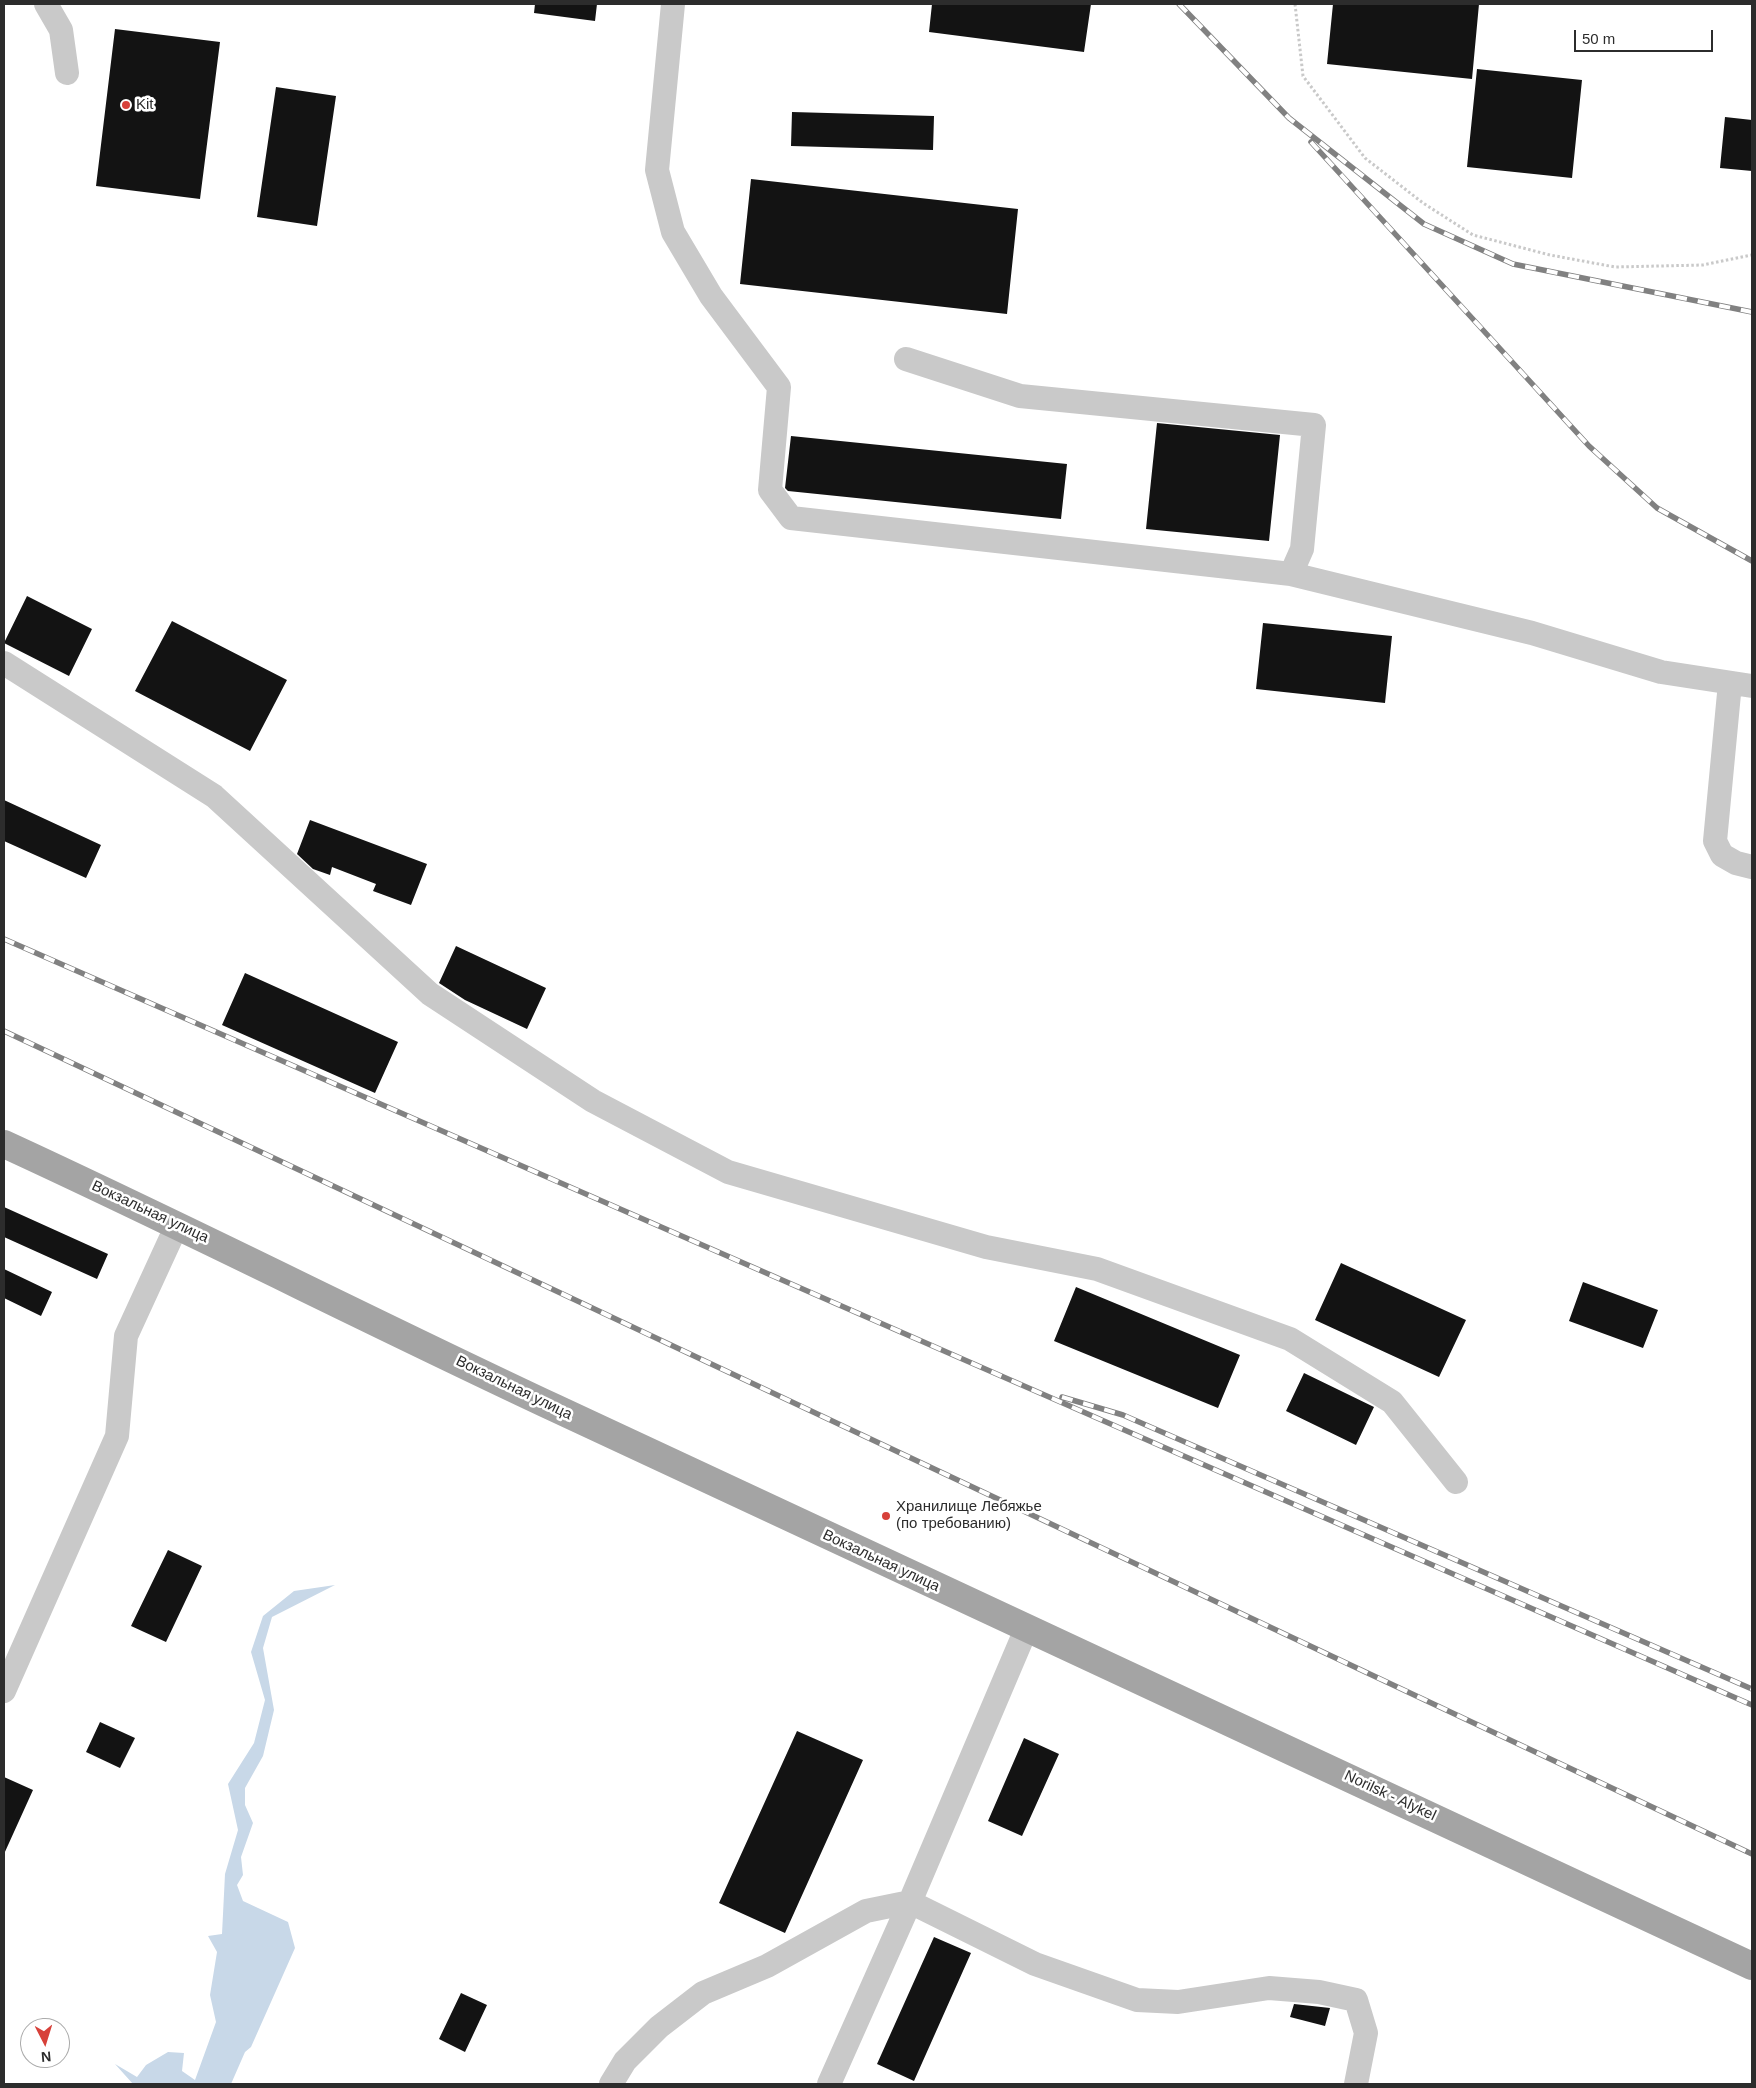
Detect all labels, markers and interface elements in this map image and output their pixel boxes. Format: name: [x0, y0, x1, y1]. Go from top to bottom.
scale bar: [1576, 20, 1715, 52]
text: 50 m: [1582, 30, 1615, 47]
place label: Kit: [136, 96, 154, 114]
marker: Kit: [120, 99, 132, 111]
street label: Вокзальная улица: [89, 1177, 211, 1247]
street label: Вокзальная улица: [453, 1352, 575, 1424]
place label: Хранилище Лебяжье (по требованию): [896, 1498, 1042, 1533]
marker: Хранилище Лебяжье (по требованию): [880, 1510, 892, 1522]
street label: Вокзальная улица: [820, 1526, 942, 1596]
street label: Norilsk - Alykel: [1341, 1767, 1439, 1825]
north arrow: [20, 2018, 70, 2068]
text: N: [40, 2049, 52, 2065]

